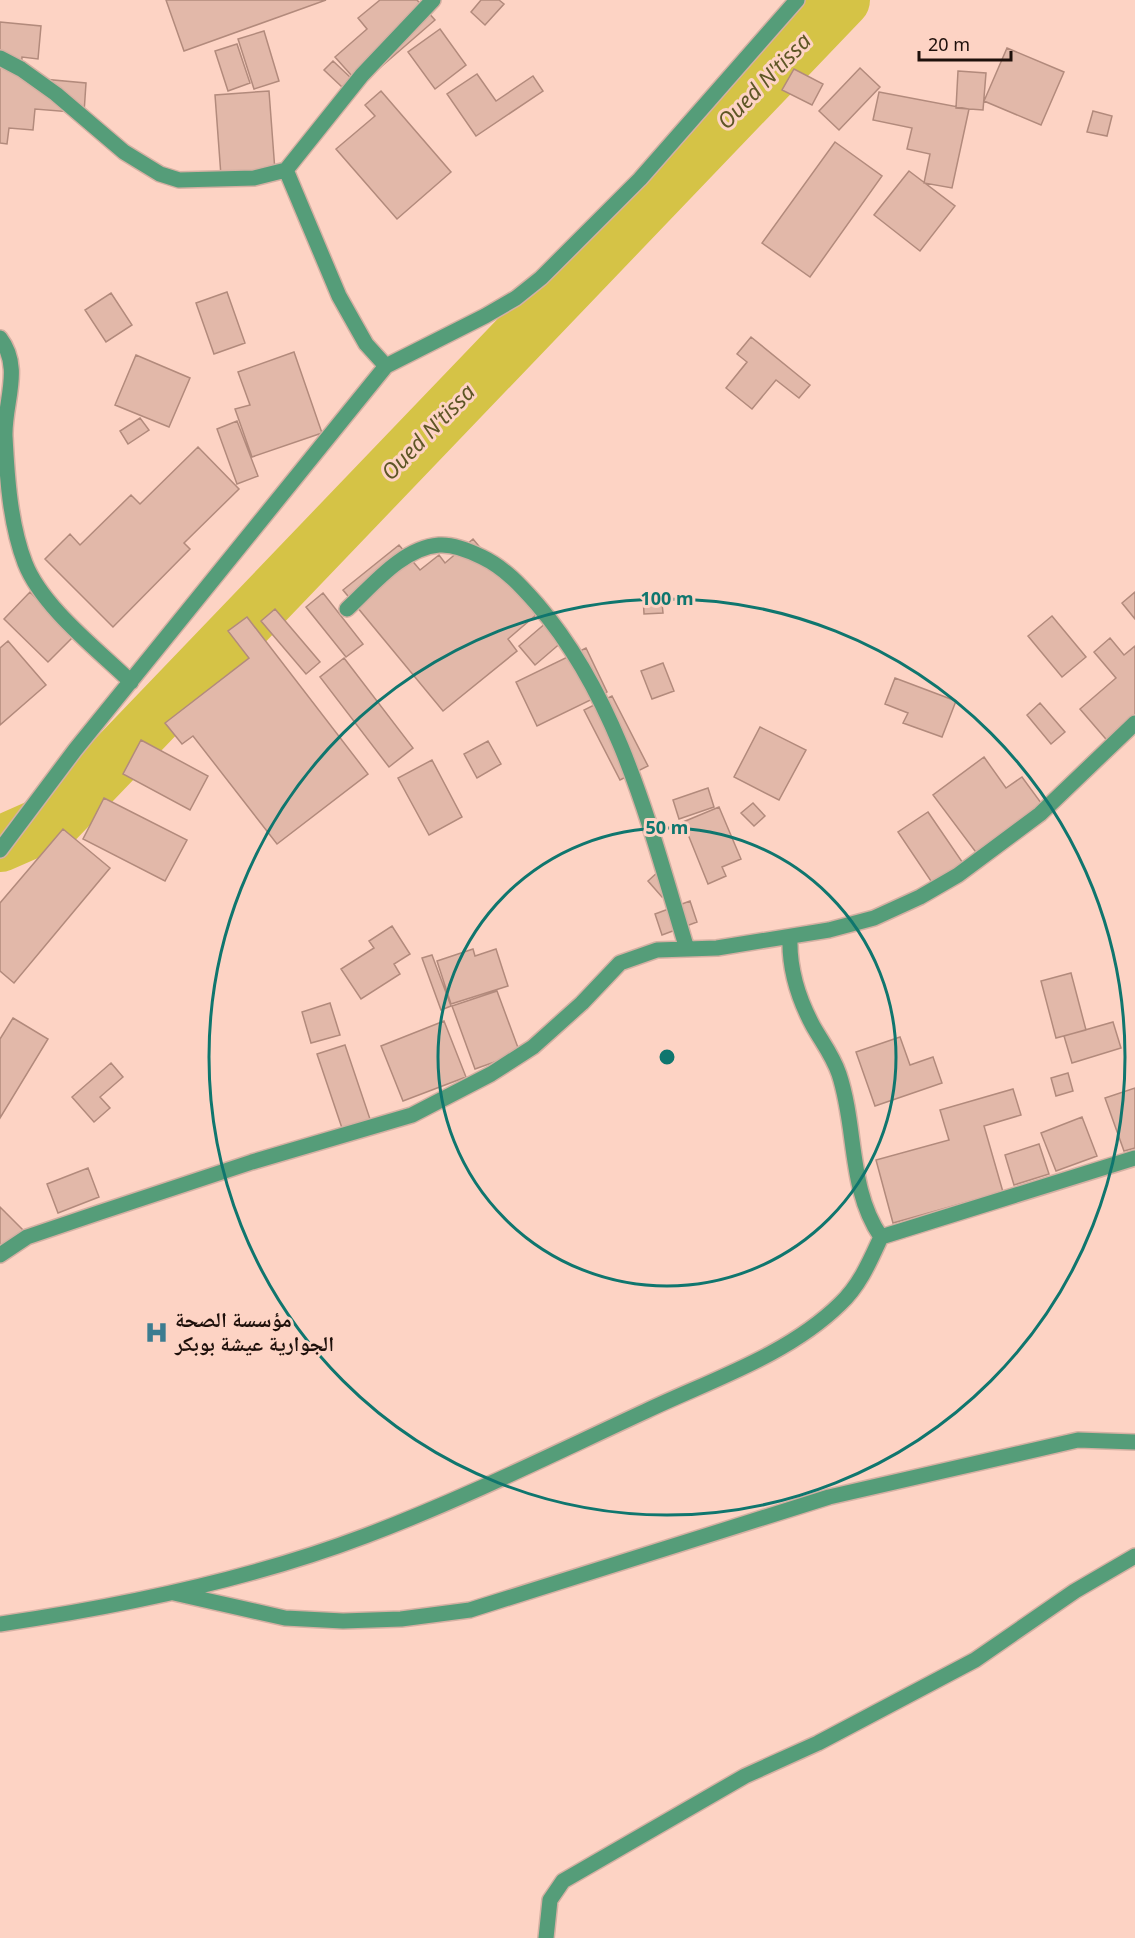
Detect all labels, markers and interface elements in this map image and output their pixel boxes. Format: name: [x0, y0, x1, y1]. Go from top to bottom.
scale bar: [919, 24, 1010, 62]
water label: Oued N'tissa: [710, 25, 817, 135]
text: 20 m: [928, 32, 970, 56]
water label: Oued N'tissa: [374, 376, 481, 486]
text: 100 m: [640, 586, 694, 610]
text: 50 m: [646, 815, 688, 839]
centre of rings: [657, 1047, 677, 1067]
place label: مؤسسة الصحة الجوارية عيشة بوبكر: [174, 1305, 334, 1357]
hospital icon: مؤسسة الصحة الجوارية عيشة بوبكر: [144, 1319, 170, 1345]

